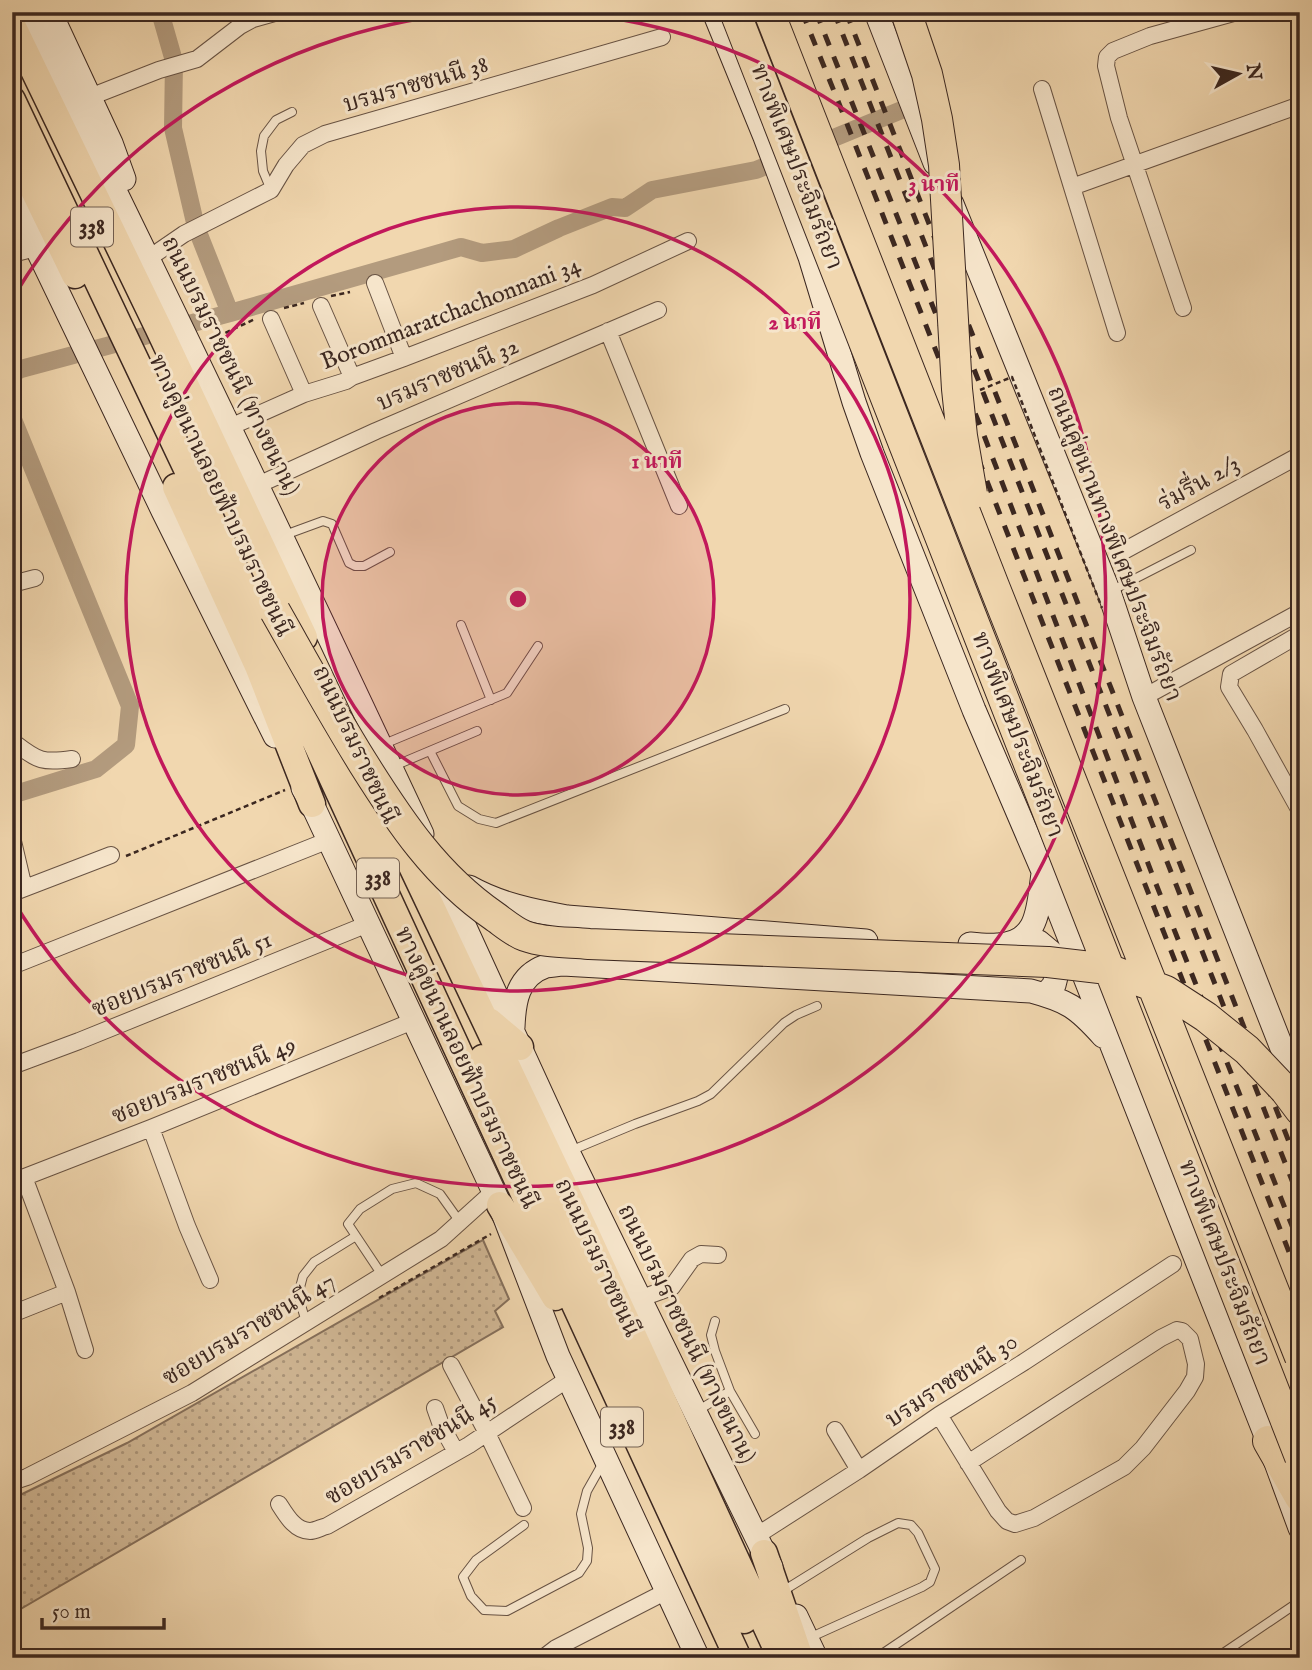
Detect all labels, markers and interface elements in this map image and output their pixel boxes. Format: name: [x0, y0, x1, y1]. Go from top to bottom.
north arrow: [1204, 38, 1274, 108]
street label: บรมราชชนนี 38: [340, 49, 492, 121]
street label: ทางพิเศษประจิมรัถยา: [742, 60, 850, 274]
text: N: [1240, 61, 1266, 82]
text: 3 นาที: [909, 172, 959, 199]
road number: 338: [71, 208, 113, 246]
street label: ถนนบรมราชชนนี (ทางขนาน): [154, 231, 306, 501]
street label: Borommaratchachonnani 34: [317, 250, 585, 378]
text: 2 นาที: [769, 310, 821, 337]
street label: บรมราชชนนี 32: [372, 331, 524, 419]
street label: ทางคู่ขนานลอยฟ้าบรมราชชนนี: [141, 350, 299, 642]
street label: ถนนคู่ขนานทางพิเศษประจิมรัถยา: [1039, 382, 1189, 706]
street label: ร่มรื่น 2/3: [1151, 445, 1245, 519]
text: 1 นาที: [632, 449, 682, 476]
centre of rings: [506, 587, 530, 611]
street label: ทางพิเศษประจิมรัถยา: [963, 628, 1071, 842]
street label: ถนนบรมราชชนนี: [305, 660, 405, 830]
road number: 338: [357, 858, 399, 898]
street label: ทางคู่ขนานลอยฟ้าบรมราชชนนี: [387, 922, 545, 1214]
street label: ซอยบรมราชชนนี 51: [87, 925, 277, 1025]
street label: ซอยบรมราชชนนี 49: [107, 1030, 301, 1132]
street label: ทางพิเศษประจิมรัถยา: [1170, 1156, 1278, 1370]
street label: ถนนบรมราชชนนี: [547, 1173, 647, 1343]
street label: ถนนบรมราชชนนี (ทางขนาน): [610, 1199, 762, 1469]
street label: ซอยบรมราชชนนี 47: [157, 1266, 341, 1394]
street label: บรมราชชนนี 30: [880, 1327, 1024, 1435]
street label: ซอยบรมราชชนนี 45: [320, 1387, 503, 1513]
road number: 338: [601, 1408, 643, 1446]
scale bar: [42, 1586, 164, 1630]
text: 50 m: [52, 1599, 91, 1626]

